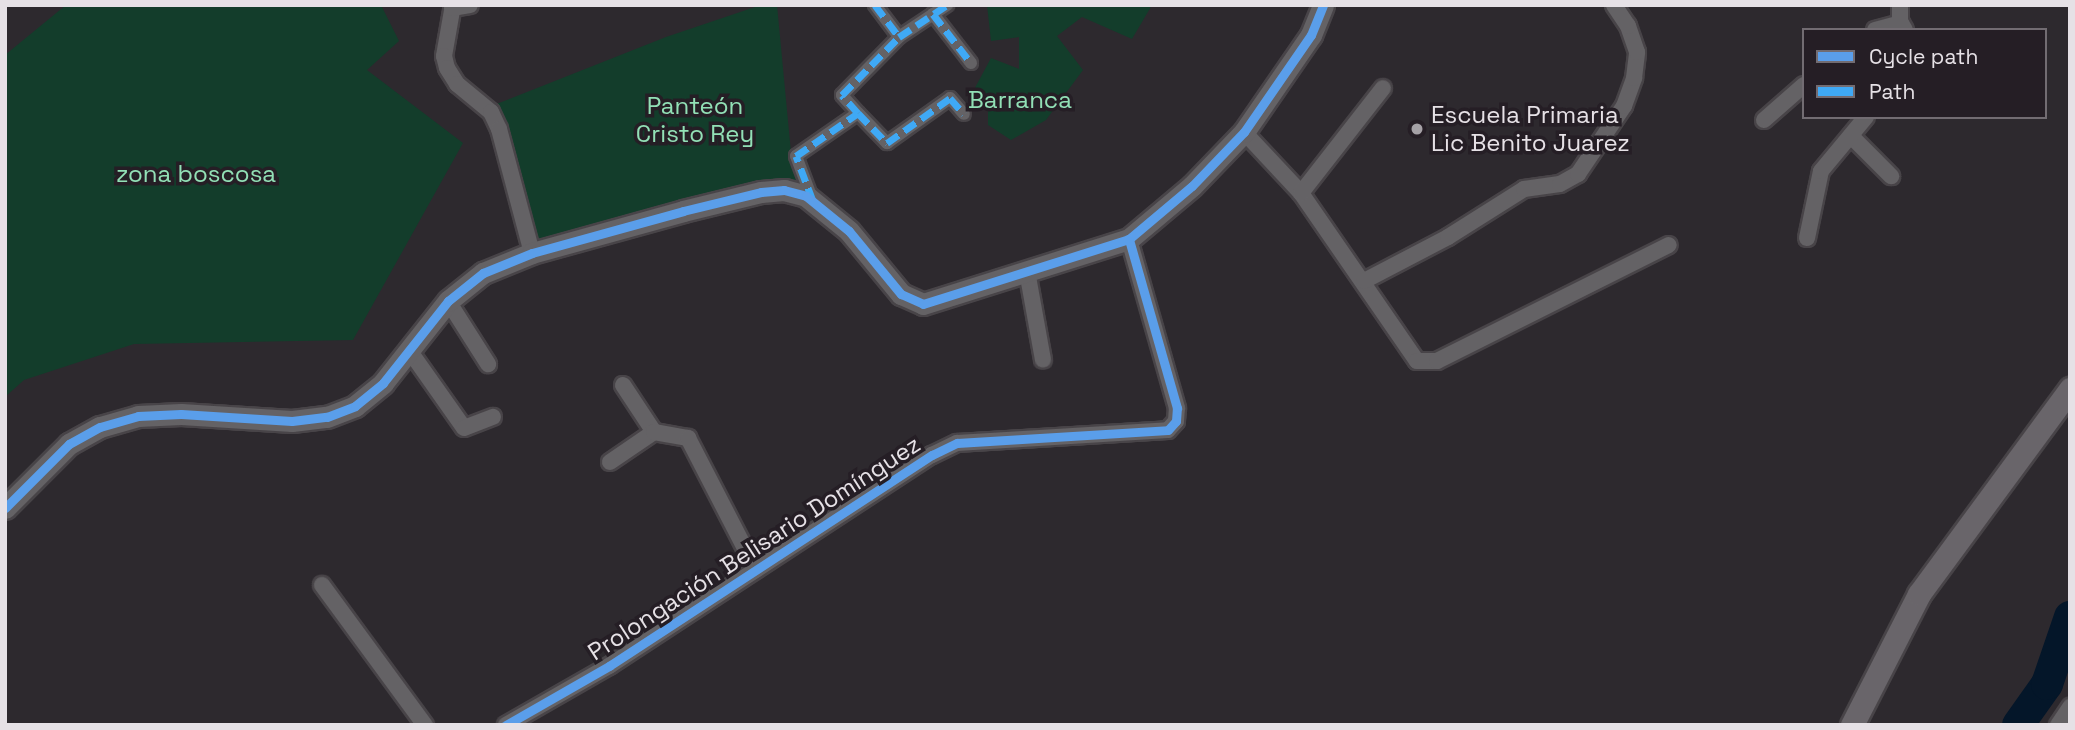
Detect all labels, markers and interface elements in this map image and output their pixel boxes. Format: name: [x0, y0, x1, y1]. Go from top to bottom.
legend: [1802, 28, 2047, 119]
text: Cycle path: [1869, 43, 1978, 70]
text: Path: [1869, 78, 1915, 105]
park label: Barranca: [968, 86, 1072, 114]
park label: Panteón Cristo Rey: [636, 92, 754, 148]
place label: Escuela Primaria Lic Benito Juarez: [1431, 101, 1630, 157]
marker: Escuela Primaria Lic Benito Juarez: [1409, 121, 1425, 137]
park label: zona boscosa: [116, 160, 276, 188]
street label: Prolongación Belisario Domínguez: [582, 430, 926, 666]

